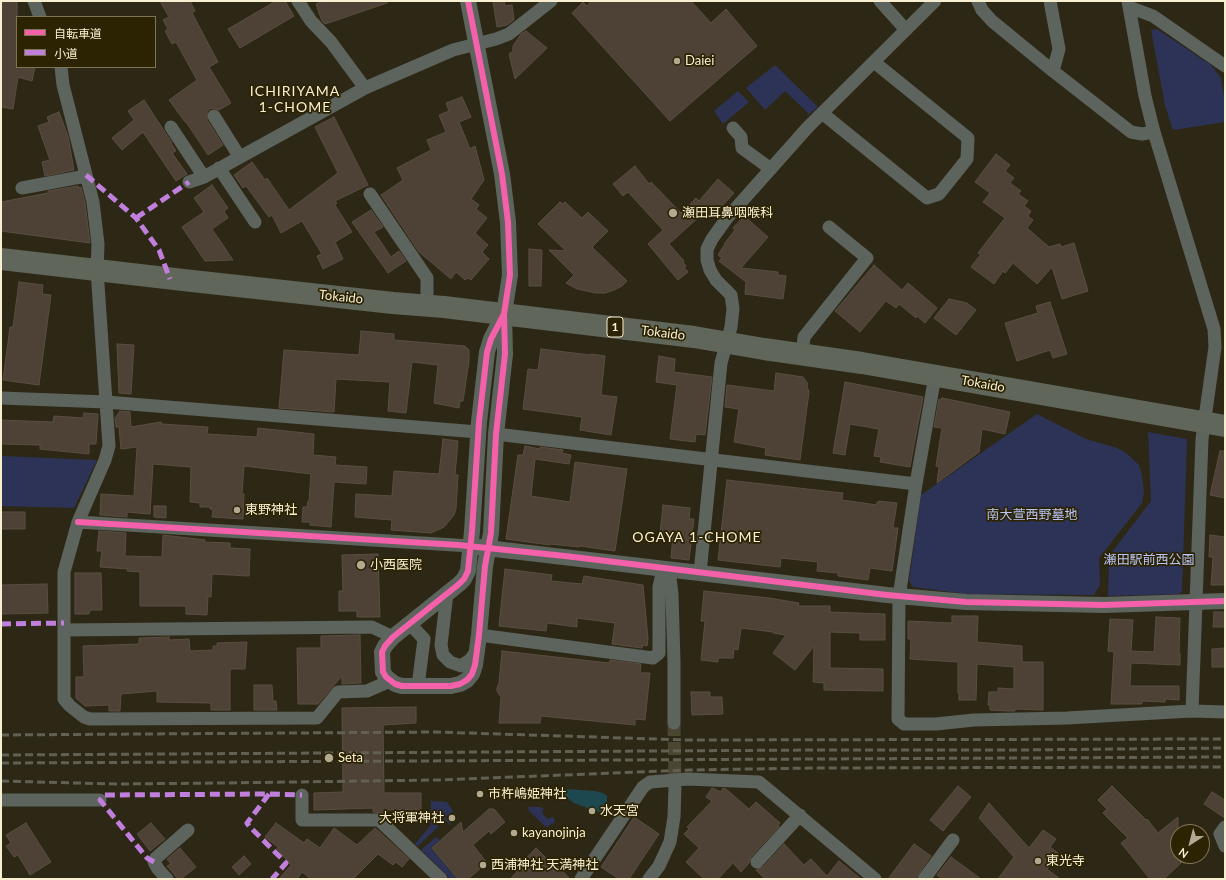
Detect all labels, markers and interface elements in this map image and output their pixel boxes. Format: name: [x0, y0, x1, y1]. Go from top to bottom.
legend: [16, 16, 156, 68]
text: 自転車道: [54, 26, 102, 41]
text: 小道: [54, 46, 78, 61]
place label: Daiei: [685, 53, 714, 69]
marker: Daiei: [672, 56, 682, 66]
district label: ICHIRIYAMA 1-CHOME: [250, 83, 340, 116]
place label: 瀬田耳鼻咽喉科: [682, 205, 773, 221]
marker: 瀬田耳鼻咽喉科: [667, 207, 679, 219]
street label: Tokaido: [318, 287, 364, 307]
road number: 1: [607, 317, 623, 337]
street label: Tokaido: [640, 323, 686, 343]
street label: Tokaido: [960, 372, 1006, 396]
place label: 東野神社: [245, 502, 297, 518]
marker: 東野神社: [232, 505, 242, 515]
park label: 南大萱西野墓地: [987, 507, 1077, 523]
district label: OGAYA 1-CHOME: [632, 529, 762, 545]
park label: 瀬田駅前西公園: [1104, 552, 1194, 568]
place label: 小西医院: [370, 557, 422, 573]
marker: 小西医院: [355, 559, 367, 571]
place label: Seta: [338, 750, 363, 766]
marker: Seta: [323, 752, 335, 764]
place label: 市杵嶋姫神社: [488, 786, 566, 802]
marker: 市杵嶋姫神社: [475, 789, 485, 799]
place label: 水天宮: [600, 803, 639, 819]
marker: 水天宮: [587, 806, 597, 816]
place label: 大将軍神社: [379, 810, 444, 826]
marker: 大将軍神社: [447, 813, 457, 823]
north arrow: [1170, 824, 1210, 864]
place label: kayanojinja: [522, 825, 586, 841]
marker: kayanojinja: [509, 828, 519, 838]
text: N: [1176, 846, 1190, 861]
place label: 東光寺: [1046, 853, 1085, 869]
marker: 東光寺: [1033, 856, 1043, 866]
place label: 西浦神社 天満神社: [491, 857, 598, 873]
marker: 西浦神社 天満神社: [478, 860, 488, 870]

